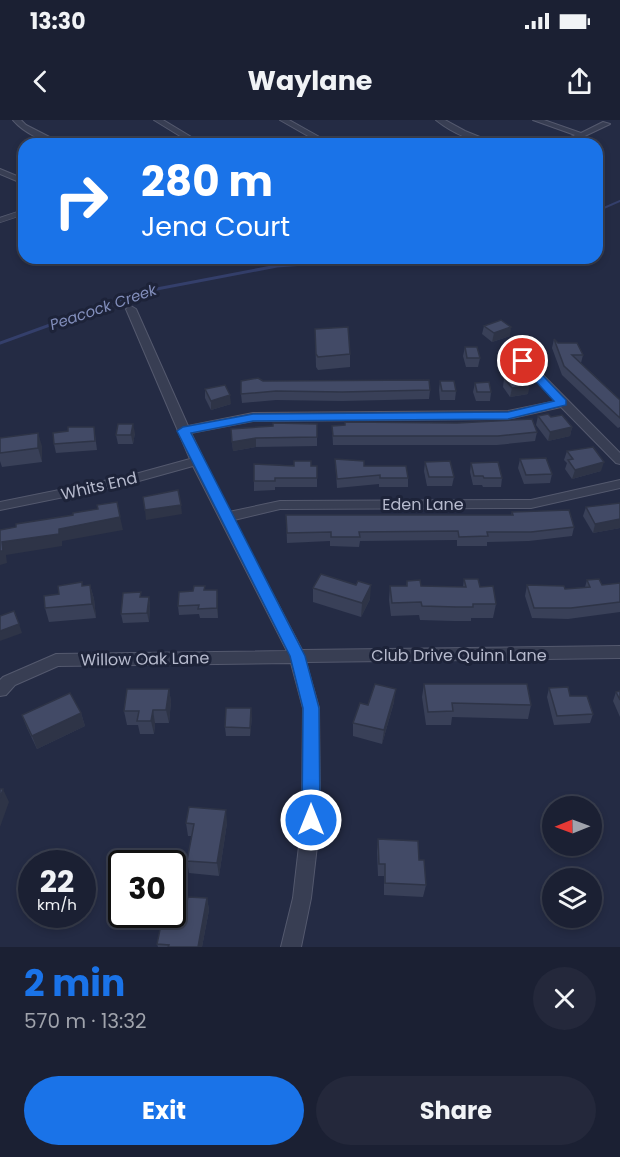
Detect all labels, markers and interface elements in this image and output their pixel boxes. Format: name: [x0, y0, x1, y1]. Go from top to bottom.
text: 13:30: [30, 6, 85, 37]
text: Waylane: [248, 62, 372, 99]
icon: back: [24, 65, 57, 98]
icon: share: [563, 65, 596, 98]
text: 280 m: [141, 152, 273, 211]
icon: right: [42, 162, 120, 240]
text: Jena Court: [141, 208, 290, 245]
water label: Peacock Creek: [47, 278, 160, 335]
pin: [497, 335, 548, 386]
icon: arrive: [506, 344, 539, 377]
street label: Whits End: [59, 466, 139, 506]
street label: Eden Lane: [382, 493, 464, 516]
street label: Club Drive Quinn Lane: [371, 644, 547, 667]
street label: Willow Oak Lane: [80, 646, 210, 672]
position arrow: [279, 788, 343, 852]
north arrow: [542, 796, 602, 856]
map controls: [542, 796, 602, 928]
speed limit sign: 30: [108, 850, 186, 928]
text: 22: [40, 860, 74, 903]
button: layers: [542, 868, 602, 928]
text: km/h: [37, 894, 77, 915]
text: 2 min: [24, 958, 125, 1009]
button: close: [533, 967, 596, 1030]
text: 570 m · 13:32: [24, 1007, 147, 1035]
button: Exit: [24, 1076, 304, 1145]
button: Share: [316, 1076, 596, 1145]

